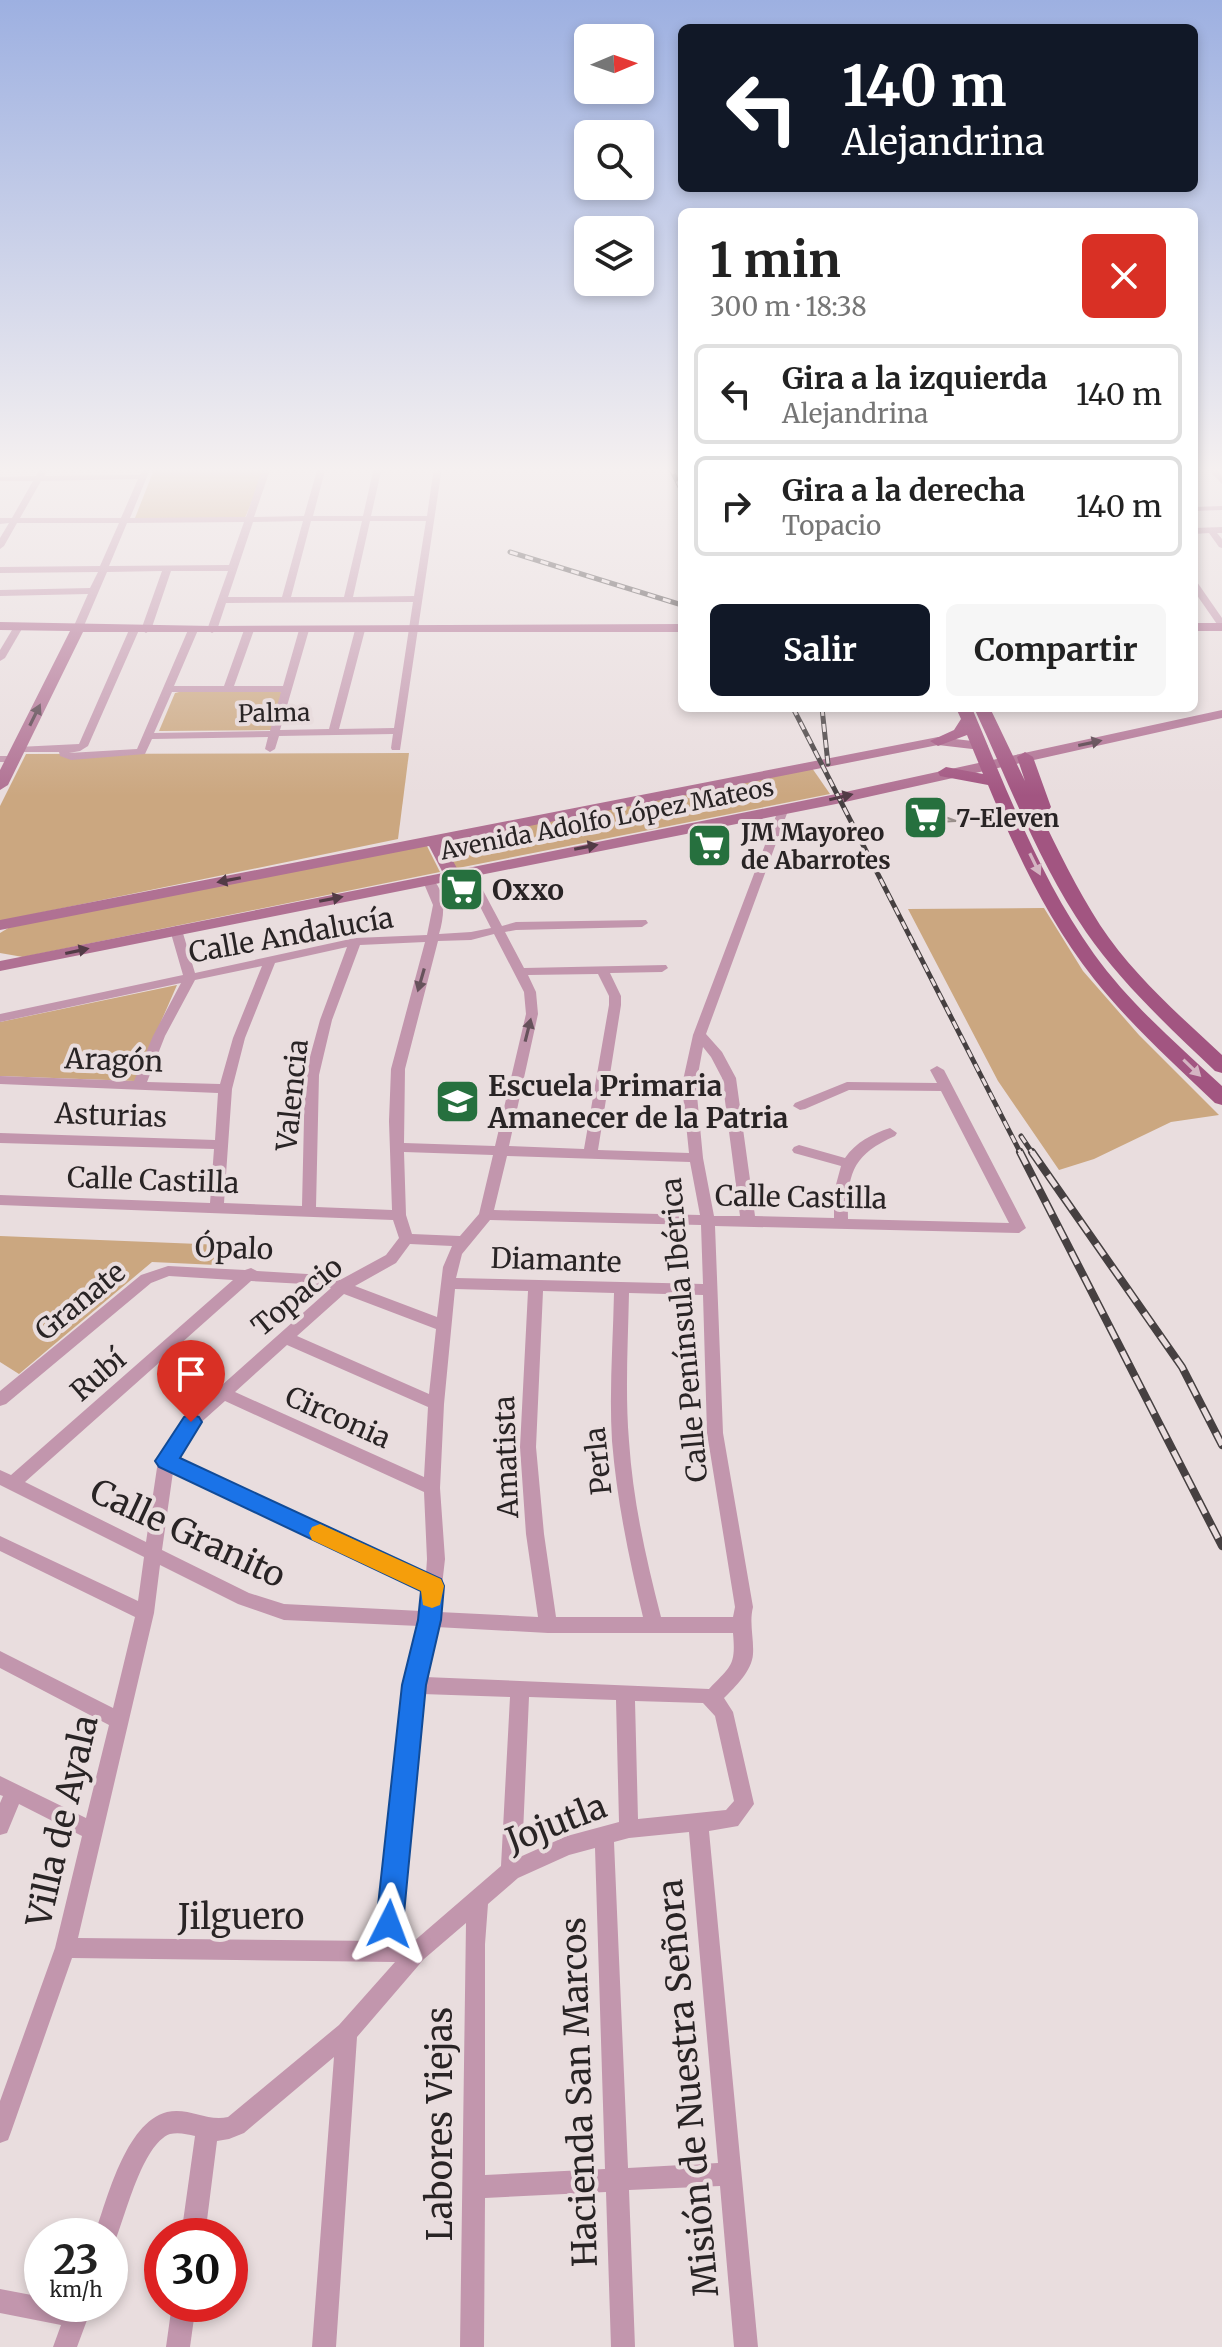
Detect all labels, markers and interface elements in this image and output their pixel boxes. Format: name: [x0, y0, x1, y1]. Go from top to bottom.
north arrow: [574, 24, 654, 104]
map controls: [574, 24, 654, 296]
text: 140 m: [842, 51, 1007, 121]
icon: left: [710, 56, 814, 160]
button: search: [574, 120, 654, 200]
text: Alejandrina: [842, 120, 1045, 165]
button: layers: [574, 216, 654, 296]
text: 1 min: [710, 230, 841, 290]
button: close: [1082, 234, 1166, 318]
text: 300 m · 18:38: [710, 290, 867, 323]
text: Gira a la izquierda: [782, 359, 1048, 397]
icon: left: [714, 372, 758, 416]
text: 140 m: [1076, 375, 1162, 413]
text: Alejandrina: [782, 397, 928, 430]
text: Gira a la derecha: [782, 471, 1025, 509]
icon: right: [714, 484, 758, 528]
text: 140 m: [1076, 487, 1162, 525]
text: Topacio: [782, 509, 881, 542]
button: Salir: [710, 604, 930, 696]
button: Compartir: [946, 604, 1166, 696]
street label: Palma: [238, 697, 311, 729]
one-way arrow: [28, 704, 42, 727]
one-way arrow: [1078, 736, 1103, 749]
street label: Avenida Adolfo López Mateos: [437, 771, 776, 867]
one-way arrow: [829, 790, 854, 803]
supermarket icon: 7-Eleven: [901, 794, 949, 842]
place label: 7-Eleven: [956, 803, 1059, 834]
place label: JM Mayoreo de Abarrotes: [740, 817, 891, 876]
supermarket icon: JM Mayoreo de Abarrotes: [686, 822, 734, 870]
one-way arrow: [574, 840, 599, 853]
one-way arrow: [1028, 852, 1042, 875]
supermarket icon: Oxxo: [437, 866, 485, 914]
place label: Oxxo: [492, 872, 564, 908]
one-way arrow: [216, 874, 241, 886]
one-way arrow: [319, 892, 344, 904]
street label: Calle Andalucía: [186, 899, 396, 971]
one-way arrow: [64, 944, 89, 957]
one-way arrow: [414, 969, 427, 993]
one-way arrow: [522, 1017, 535, 1042]
street label: Valencia: [268, 1037, 316, 1154]
street label: Aragón: [63, 1040, 164, 1080]
one-way arrow: [1182, 1059, 1201, 1077]
place label: Escuela Primaria Amanecer de la Patria: [487, 1068, 789, 1136]
school or university icon: Escuela Primaria Amanecer de la Patria: [433, 1078, 481, 1126]
street label: Asturias: [53, 1095, 168, 1135]
street label: Calle Castilla: [66, 1159, 240, 1201]
street label: Calle Península Ibérica: [653, 1176, 715, 1484]
street label: Calle Castilla: [715, 1178, 887, 1216]
street label: Ópalo: [194, 1229, 274, 1267]
street label: Diamante: [490, 1240, 622, 1280]
street label: Topacio: [244, 1248, 350, 1344]
street label: Granate: [28, 1254, 132, 1348]
pin: [157, 1340, 225, 1422]
street label: Rubí: [63, 1341, 134, 1409]
icon: arrive: [169, 1352, 213, 1396]
street label: Circonia: [280, 1378, 396, 1456]
street label: Amatista: [486, 1395, 526, 1520]
street label: Perla: [577, 1425, 619, 1497]
street label: Calle Granito: [84, 1470, 292, 1596]
street label: Villa de Ayala: [17, 1711, 107, 1932]
street label: Jojutla: [499, 1785, 612, 1862]
street label: Misión de Nuestra Señora: [649, 1878, 727, 2298]
position arrow: [347, 1882, 431, 1966]
street label: Jilguero: [177, 1896, 304, 1939]
street label: Hacienda San Marcos: [552, 1916, 606, 2268]
street label: Labores Viejas: [419, 2007, 461, 2241]
speed limit sign: 30: [144, 2218, 248, 2322]
text: 23: [53, 2235, 99, 2285]
text: km/h: [50, 2277, 102, 2302]

